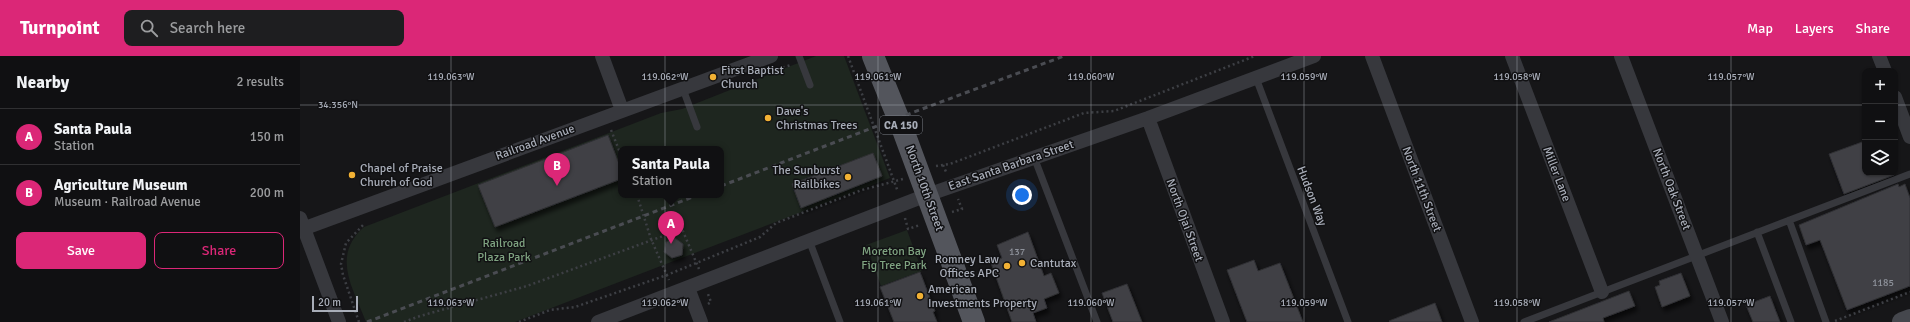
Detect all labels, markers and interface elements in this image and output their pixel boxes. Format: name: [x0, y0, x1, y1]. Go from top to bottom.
search box: [124, 10, 404, 46]
text: Turnpoint: [20, 16, 100, 40]
icon: search: [138, 17, 160, 39]
text: Search here: [170, 19, 245, 37]
text: Map: [1747, 20, 1773, 37]
text: Layers: [1795, 20, 1834, 37]
text: Share: [1856, 20, 1890, 37]
place label: First Baptist Church: [721, 63, 784, 92]
map controls: [1862, 68, 1898, 176]
button: +: [1862, 68, 1898, 104]
text: 119.063°W: [427, 71, 475, 83]
text: 119.062°W: [641, 71, 689, 83]
text: 119.061°W: [854, 71, 902, 83]
text: 119.060°W: [1067, 71, 1115, 83]
text: 119.059°W: [1280, 71, 1328, 83]
text: 119.058°W: [1493, 71, 1541, 83]
text: 119.057°W: [1707, 71, 1755, 83]
text: Nearby: [16, 72, 69, 93]
marker: First Baptist Church: [708, 72, 718, 82]
text: 2 results: [236, 74, 284, 90]
text: 34.356°N: [318, 99, 358, 111]
place label: Dave's Christmas Trees: [776, 104, 857, 133]
button: −: [1862, 104, 1898, 140]
marker: Dave's Christmas Trees: [763, 113, 773, 123]
road number: CA 150: [880, 116, 922, 134]
text: Santa Paula: [54, 120, 132, 138]
street label: Railroad Avenue: [494, 121, 577, 164]
text: A: [25, 129, 33, 145]
text: 150 m: [250, 129, 284, 145]
street label: East Santa Barbara Street: [947, 137, 1076, 194]
text: Station: [54, 138, 94, 154]
button: layers: [1862, 140, 1898, 176]
street label: North 10th Street: [902, 143, 947, 233]
street label: North 11th Street: [1398, 144, 1445, 234]
street label: Miller Lane: [1539, 145, 1574, 204]
popup: [618, 146, 724, 198]
street label: North Oak Street: [1649, 146, 1694, 232]
pin: B: [544, 153, 570, 186]
text: Santa Paula: [632, 155, 710, 173]
place label: Chapel of Praise Church of God: [360, 161, 443, 190]
place label: The Sunburst Railbikes: [772, 163, 840, 192]
street label: Hudson Way: [1293, 164, 1330, 229]
marker: Chapel of Praise Church of God: [347, 170, 357, 180]
marker: The Sunburst Railbikes: [843, 172, 853, 182]
text: Station: [632, 173, 672, 189]
text: Agriculture Museum: [54, 176, 188, 194]
street label: North Ojai Street: [1163, 177, 1206, 264]
text: B: [25, 185, 33, 201]
text: 200 m: [250, 185, 284, 201]
your location: [1012, 185, 1032, 205]
text: Museum · Railroad Avenue: [54, 194, 201, 210]
pin: A: [658, 211, 684, 244]
button: Save: [16, 232, 146, 269]
button: Share: [154, 232, 284, 269]
park label: Railroad Plaza Park: [477, 236, 531, 265]
park label: Moreton Bay Fig Tree Park: [861, 244, 927, 273]
house number: 137: [1009, 246, 1025, 258]
place label: Romney Law Offices APC: [935, 252, 999, 281]
place label: Cantutax: [1030, 256, 1077, 271]
marker: Cantutax: [1017, 258, 1027, 268]
marker: Romney Law Offices APC: [1002, 261, 1012, 271]
house number: 1185: [1872, 277, 1894, 289]
place label: American Investments Property: [928, 282, 1037, 311]
marker: American Investments Property: [915, 291, 925, 301]
scale bar: [312, 294, 358, 313]
text: 20 m: [318, 296, 341, 309]
text: 119.063°W: [427, 297, 475, 309]
text: 119.062°W: [641, 297, 689, 309]
text: 119.061°W: [854, 297, 902, 309]
text: 119.060°W: [1067, 297, 1115, 309]
text: 119.059°W: [1280, 297, 1328, 309]
text: 119.058°W: [1493, 297, 1541, 309]
text: 119.057°W: [1707, 297, 1755, 309]

